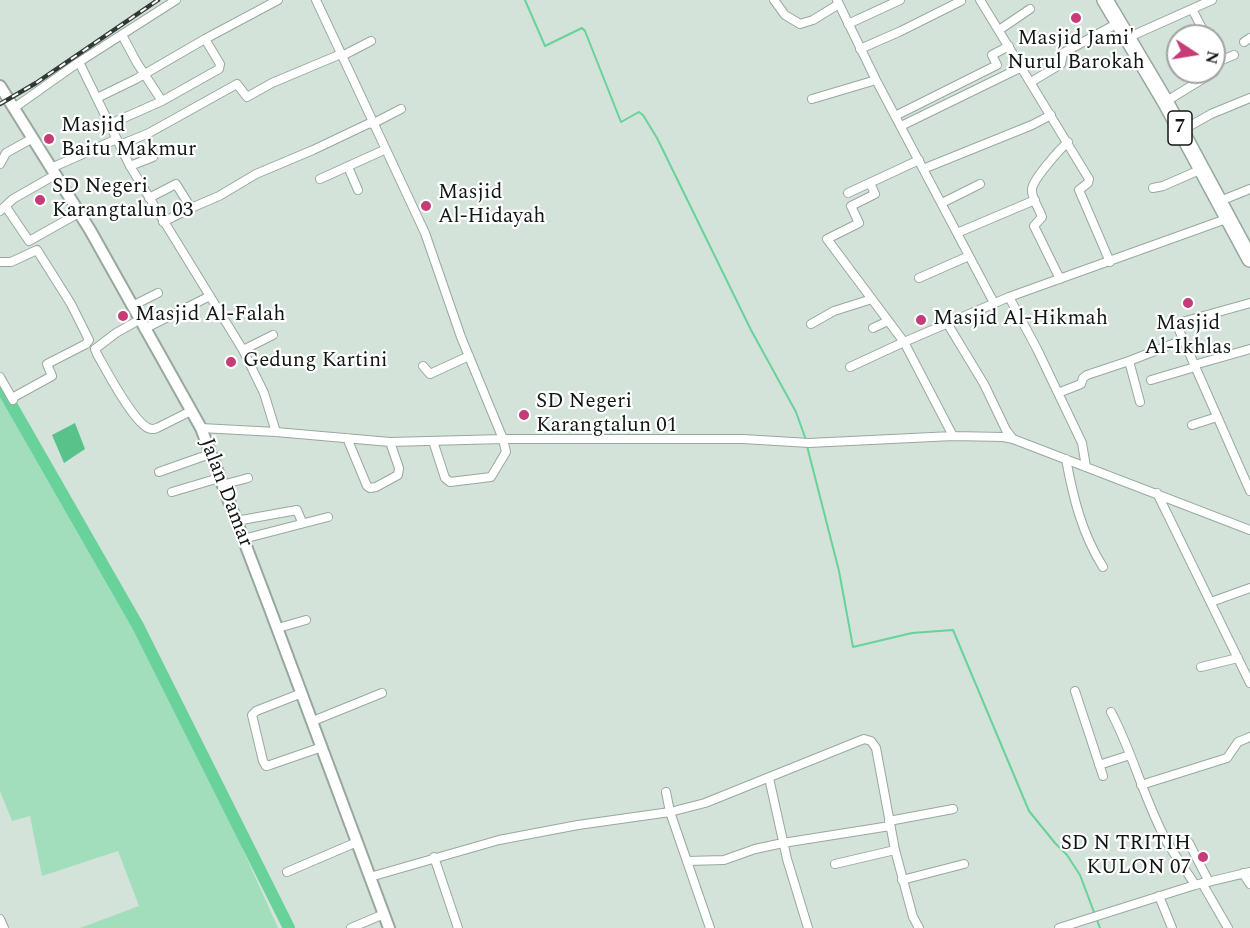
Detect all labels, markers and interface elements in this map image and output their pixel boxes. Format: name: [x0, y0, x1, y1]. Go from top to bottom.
marker: Masjid Jami' Nurul Barokah: [1069, 11, 1083, 25]
north arrow: [1166, 24, 1226, 84]
place label: Masjid Jami' Nurul Barokah: [1007, 27, 1145, 77]
text: N: [1199, 48, 1225, 66]
road number: 7: [1168, 111, 1192, 145]
place label: Masjid Baitu Makmur: [61, 114, 196, 164]
marker: Masjid Baitu Makmur: [42, 132, 56, 146]
place label: SD Negeri Karangtalun 03: [52, 175, 193, 225]
place label: Masjid Al-Hidayah: [438, 181, 546, 231]
marker: SD Negeri Karangtalun 03: [33, 193, 47, 207]
marker: Masjid Al-Hidayah: [419, 199, 433, 213]
marker: Masjid Al-Ikhlas: [1181, 296, 1195, 310]
place label: Masjid Al-Falah: [135, 303, 285, 329]
place label: Masjid Al-Hikmah: [933, 307, 1108, 333]
marker: Masjid Al-Falah: [116, 309, 130, 323]
place label: Masjid Al-Ikhlas: [1144, 312, 1232, 362]
marker: Masjid Al-Hikmah: [914, 313, 928, 327]
place label: Gedung Kartini: [243, 349, 388, 375]
marker: Gedung Kartini: [224, 355, 238, 369]
place label: SD Negeri Karangtalun 01: [536, 390, 677, 440]
marker: SD Negeri Karangtalun 01: [517, 408, 531, 422]
street label: Jalan Damar: [193, 435, 257, 551]
place label: SD N TRITIH KULON 07: [1061, 832, 1191, 882]
marker: SD N TRITIH KULON 07: [1196, 850, 1210, 864]

